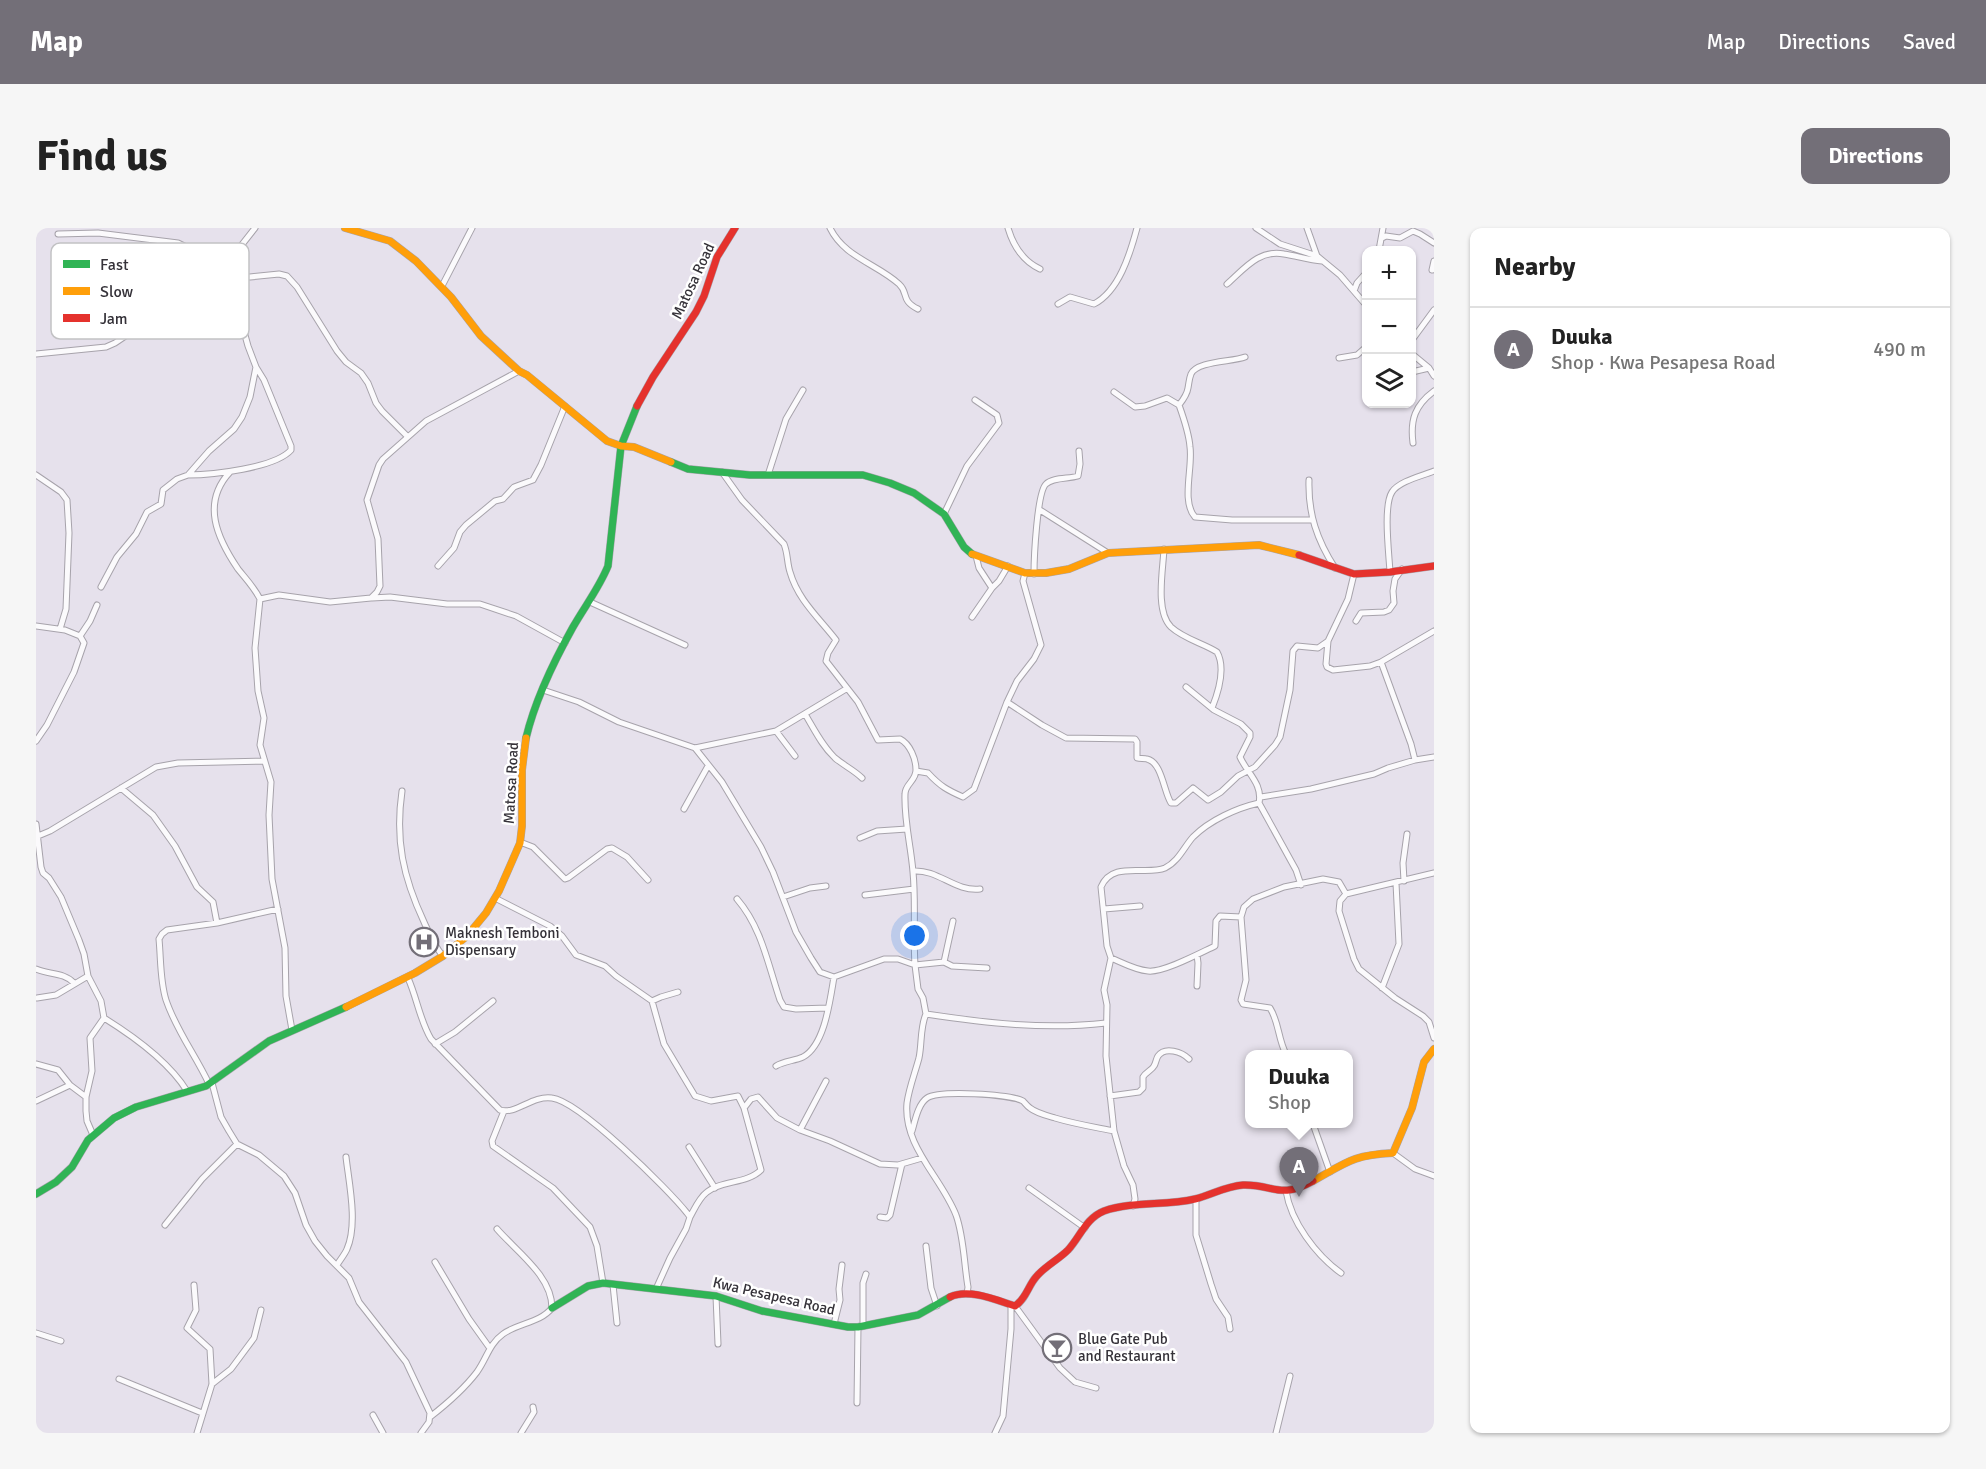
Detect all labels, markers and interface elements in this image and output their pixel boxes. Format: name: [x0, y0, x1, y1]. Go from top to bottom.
text: Map: [30, 25, 83, 59]
text: Map: [1707, 29, 1745, 55]
text: Directions: [1778, 29, 1870, 55]
text: Saved: [1903, 29, 1956, 55]
button: Directions: [1801, 128, 1950, 184]
text: Find us: [36, 131, 167, 182]
street label: Matosa Road: [668, 240, 719, 322]
legend: [51, 243, 249, 339]
map controls: [1362, 246, 1416, 408]
button: +: [1362, 246, 1416, 300]
text: Nearby: [1494, 251, 1575, 283]
text: Fast: [100, 255, 129, 275]
text: Slow: [100, 282, 134, 302]
button: −: [1362, 300, 1416, 354]
text: Jam: [100, 309, 128, 329]
text: Duuka: [1551, 323, 1613, 350]
text: A: [1507, 337, 1520, 362]
text: 490 m: [1873, 337, 1926, 362]
text: Shop · Kwa Pesapesa Road: [1551, 350, 1776, 375]
button: layers: [1362, 354, 1416, 408]
street label: Matosa Road: [500, 742, 522, 824]
your location: [900, 921, 929, 950]
place label: Maknesh Temboni Dispensary: [445, 924, 560, 959]
hospital icon: Maknesh Temboni Dispensary: [408, 926, 440, 958]
popup: [1245, 1050, 1353, 1128]
text: Duuka: [1268, 1063, 1330, 1090]
text: Shop: [1268, 1090, 1311, 1115]
pin: A: [1280, 1148, 1318, 1197]
street label: Kwa Pesapesa Road: [711, 1273, 837, 1319]
place label: Blue Gate Pub and Restaurant: [1078, 1330, 1175, 1365]
bar icon: Blue Gate Pub and Restaurant: [1041, 1332, 1073, 1364]

